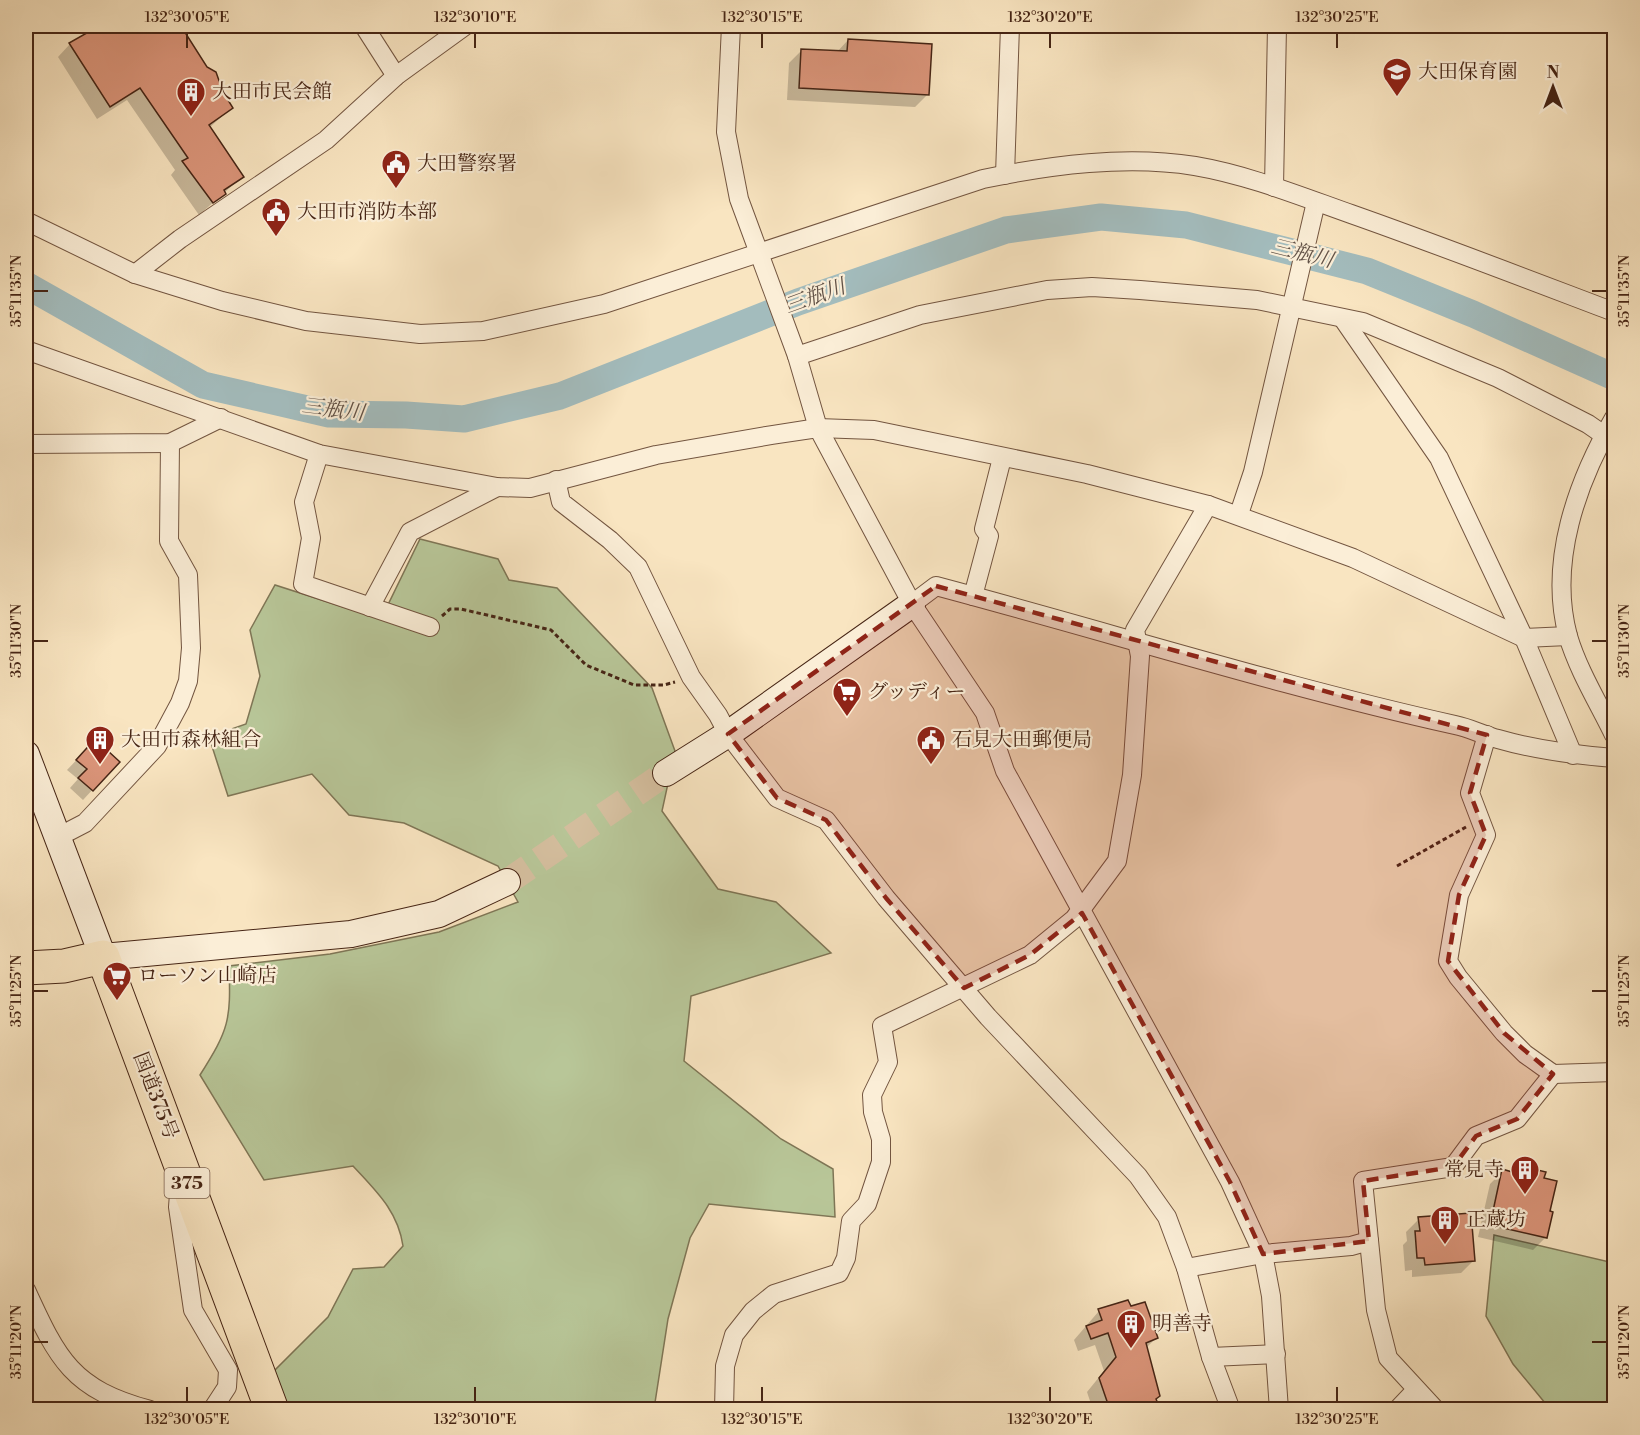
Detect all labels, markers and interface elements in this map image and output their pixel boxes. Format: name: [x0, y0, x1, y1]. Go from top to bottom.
text: 132°30'05"E: [145, 8, 229, 27]
text: 132°30'10"E: [434, 8, 516, 27]
text: 132°30'15"E: [721, 8, 803, 27]
text: 132°30'20"E: [1007, 8, 1093, 27]
text: 132°30'25"E: [1295, 8, 1379, 27]
school or university icon: 大田保育園: [1381, 56, 1413, 98]
north arrow: [1523, 57, 1583, 117]
place label: 大田保育園: [1418, 60, 1518, 85]
text: N: [1547, 63, 1560, 83]
building icon: 大田市民会館: [175, 76, 207, 118]
place label: 大田市民会館: [212, 80, 332, 105]
public building icon: 大田警察署: [380, 148, 412, 190]
place label: 大田警察署: [417, 152, 517, 177]
public building icon: 大田市消防本部: [260, 196, 292, 238]
place label: 大田市消防本部: [297, 200, 437, 225]
water label: 三瓶川: [1268, 234, 1338, 275]
text: 35°11'35"N: [7, 255, 26, 327]
text: 35°11'35"N: [1615, 255, 1634, 327]
water label: 三瓶川: [781, 273, 851, 320]
water label: 三瓶川: [300, 393, 368, 427]
text: 35°11'30"N: [7, 604, 26, 678]
text: 35°11'30"N: [1615, 604, 1634, 678]
supermarket icon: グッディー: [831, 676, 863, 718]
place label: グッディー: [868, 680, 965, 705]
building icon: 大田市森林組合: [84, 724, 116, 766]
public building icon: 石見大田郵便局: [915, 724, 947, 766]
place label: 大田市森林組合: [121, 728, 261, 753]
place label: 石見大田郵便局: [952, 728, 1092, 753]
text: 35°11'25"N: [7, 955, 26, 1027]
text: 35°11'25"N: [1615, 955, 1634, 1027]
supermarket icon: ローソン山崎店: [101, 960, 133, 1002]
place label: ローソン山崎店: [138, 964, 277, 989]
street label: 国道375号: [127, 1049, 183, 1143]
building icon: 常見寺: [1509, 1154, 1541, 1196]
place label: 常見寺: [1444, 1158, 1504, 1183]
road number: 375: [164, 1168, 210, 1198]
building icon: 正蔵坊: [1429, 1204, 1461, 1246]
place label: 正蔵坊: [1466, 1208, 1526, 1233]
text: 35°11'20"N: [7, 1305, 26, 1379]
text: 35°11'20"N: [1615, 1305, 1634, 1379]
building icon: 明善寺: [1115, 1308, 1147, 1350]
place label: 明善寺: [1152, 1312, 1212, 1337]
text: 132°30'05"E: [145, 1410, 229, 1429]
text: 132°30'10"E: [434, 1410, 516, 1429]
text: 132°30'15"E: [721, 1410, 803, 1429]
text: 132°30'20"E: [1007, 1410, 1093, 1429]
text: 132°30'25"E: [1295, 1410, 1379, 1429]

